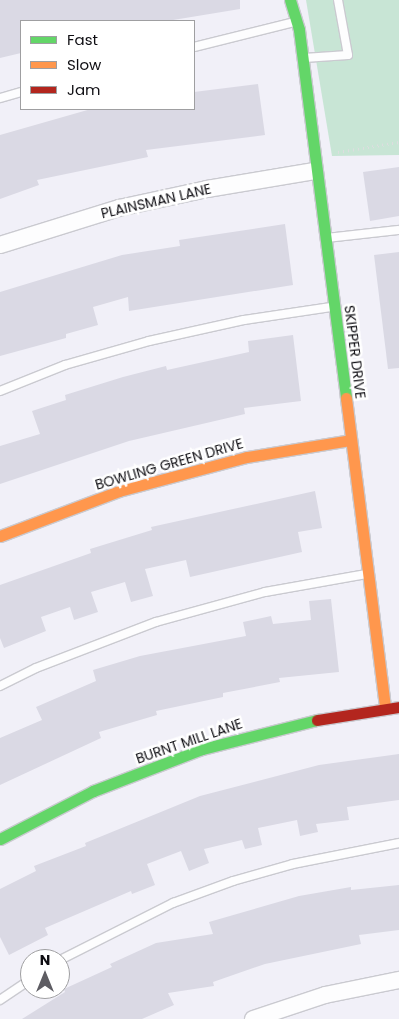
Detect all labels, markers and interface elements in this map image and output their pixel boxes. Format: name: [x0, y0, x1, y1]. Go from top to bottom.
legend: [20, 20, 195, 110]
text: Fast: [67, 29, 98, 50]
text: Slow: [67, 54, 101, 75]
text: Jam: [67, 79, 101, 100]
street label: PLAINSMAN LANE: [99, 180, 213, 222]
street label: SKIPPER DRIVE: [341, 304, 369, 400]
street label: BOWLING GREEN DRIVE: [93, 435, 245, 493]
street label: BURNT MILL LANE: [134, 715, 244, 767]
north arrow: [20, 949, 70, 999]
text: N: [40, 950, 50, 970]

